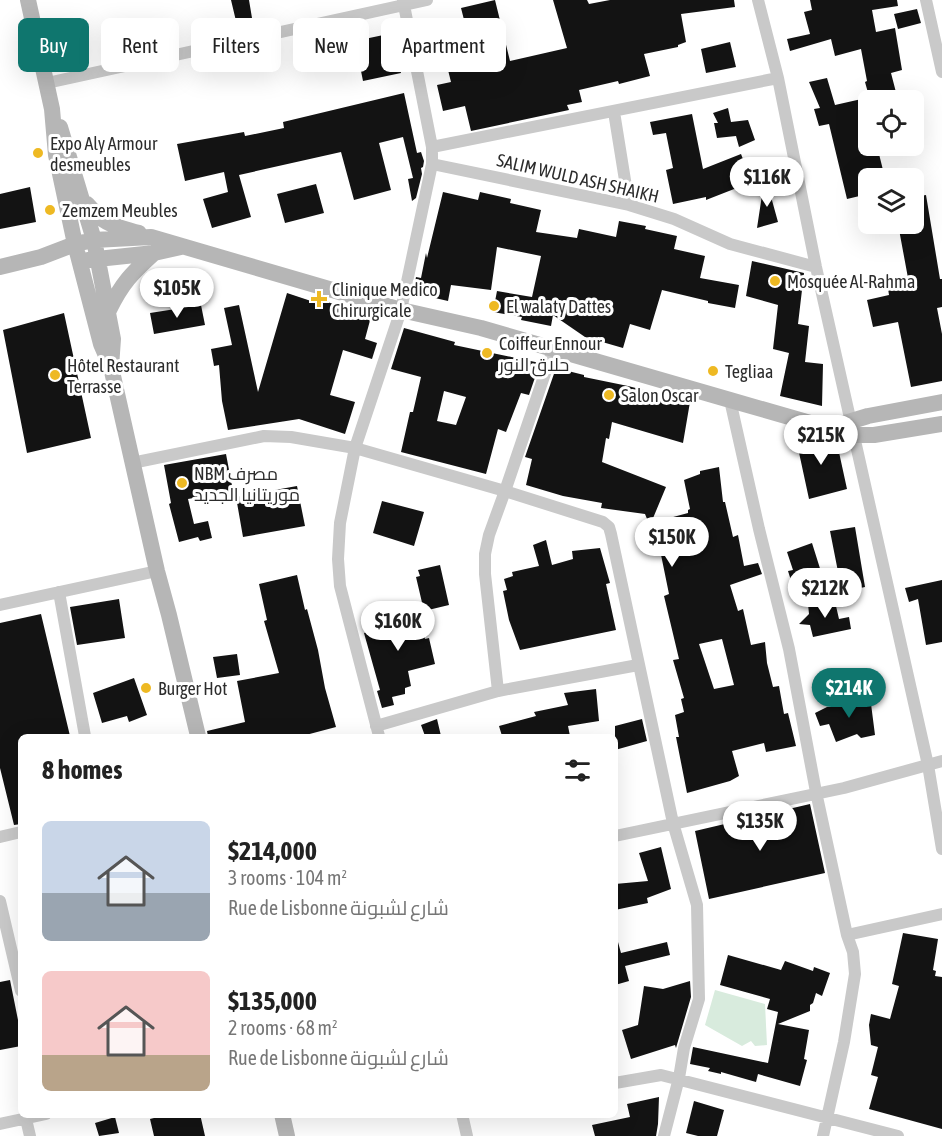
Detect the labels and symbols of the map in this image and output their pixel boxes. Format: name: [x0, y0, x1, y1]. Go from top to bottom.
place label: Expo Aly Armour desmeubles: [50, 133, 158, 175]
marker: Expo Aly Armour desmeubles: [31, 146, 45, 160]
street label: SALIM WULD ASH SHAIKH: [495, 149, 661, 207]
pin: $116K: [725, 157, 809, 208]
place label: Zemzem Meubles: [62, 200, 178, 221]
marker: Zemzem Meubles: [43, 203, 57, 217]
pin: $105K: [135, 268, 219, 319]
place label: Mosquée Al-Rahma: [787, 271, 915, 292]
marker: Mosquée Al-Rahma: [768, 274, 782, 288]
place label: Clinique Medico Chirurgicale: [332, 279, 438, 321]
marker: Clinique Medico Chirurgicale: [310, 290, 328, 308]
place label: El walaty Dattes: [506, 296, 611, 317]
marker: El walaty Dattes: [487, 299, 501, 313]
place label: Coiffeur Ennour حلاق النور: [498, 333, 602, 377]
marker: Coiffeur Ennour حلاق النور: [480, 346, 494, 360]
place label: Hôtel Restaurant Terrasse: [67, 355, 179, 397]
place label: Tegliaa: [725, 361, 773, 382]
marker: Tegliaa: [706, 364, 720, 378]
marker: Hôtel Restaurant Terrasse: [48, 368, 62, 382]
place label: Salon Oscar: [621, 385, 699, 406]
marker: Salon Oscar: [602, 388, 616, 402]
pin: $215K: [779, 415, 863, 466]
place label: NBM مصرف موريتانيا الجديد: [194, 463, 300, 506]
marker: NBM مصرف موريتانيا الجديد: [175, 476, 189, 490]
pin: $150K: [630, 517, 714, 568]
pin: $212K: [783, 568, 867, 619]
pin: $160K: [356, 601, 440, 652]
pin: $214K: [807, 668, 891, 719]
place label: Burger Hot: [158, 678, 227, 699]
marker: Burger Hot: [139, 681, 153, 695]
pin: $135K: [718, 801, 802, 852]

